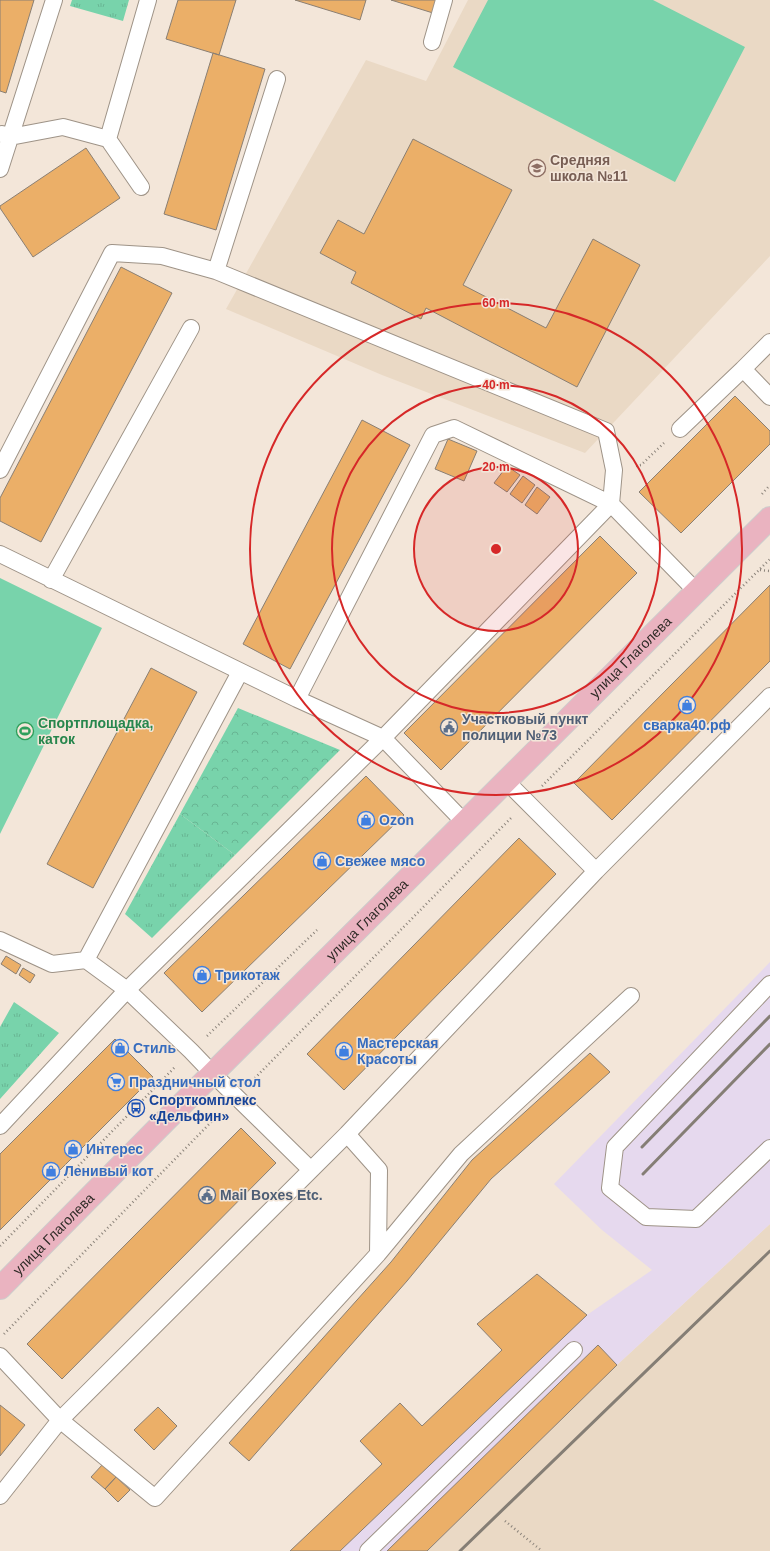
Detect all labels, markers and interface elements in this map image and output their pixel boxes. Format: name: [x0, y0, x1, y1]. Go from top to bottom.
place label: Средняя школа №11: [550, 152, 628, 184]
school or university icon: Средняя школа №11: [527, 158, 547, 178]
text: 60 m: [482, 296, 510, 310]
text: 40 m: [482, 378, 510, 392]
text: 20 m: [482, 460, 510, 474]
centre of rings: [489, 542, 503, 556]
street label: улица Глаголева: [586, 613, 675, 701]
shop icon: сварка40.рф: [677, 695, 697, 715]
place label: Участковый пункт полиции №73: [462, 711, 588, 743]
place label: Спортплощадка, каток: [38, 715, 153, 747]
public building icon: Участковый пункт полиции №73: [439, 717, 459, 737]
place label: сварка40.рф: [643, 717, 731, 733]
sports icon: Спортплощадка, каток: [15, 721, 35, 741]
shop icon: Ozon: [356, 810, 376, 830]
place label: Ozon: [379, 812, 414, 828]
shop icon: Свежее мясо: [312, 851, 332, 871]
place label: Свежее мясо: [335, 853, 425, 869]
street label: улица Глаголева: [323, 876, 411, 964]
shop icon: Трикотаж: [192, 965, 212, 985]
place label: Трикотаж: [215, 967, 281, 983]
place label: Мастерская Красоты: [357, 1035, 438, 1067]
shop icon: Стиль: [110, 1038, 130, 1058]
place label: Стиль: [133, 1040, 176, 1056]
shop icon: Мастерская Красоты: [334, 1041, 354, 1061]
supermarket icon: Праздничный стол: [106, 1072, 126, 1092]
place label: Праздничный стол: [129, 1074, 261, 1090]
place label: Спорткомплекс «Дельфин»: [149, 1092, 257, 1124]
bus stop icon: Спорткомплекс «Дельфин»: [126, 1098, 146, 1118]
shop icon: Интерес: [63, 1139, 83, 1159]
place label: Интерес: [86, 1141, 143, 1157]
shop icon: Ленивый кот: [41, 1161, 61, 1181]
place label: Ленивый кот: [64, 1163, 154, 1179]
public building icon: Mail Boxes Etc.: [197, 1185, 217, 1205]
place label: Mail Boxes Etc.: [220, 1187, 323, 1203]
street label: улица Глаголева: [10, 1190, 97, 1278]

